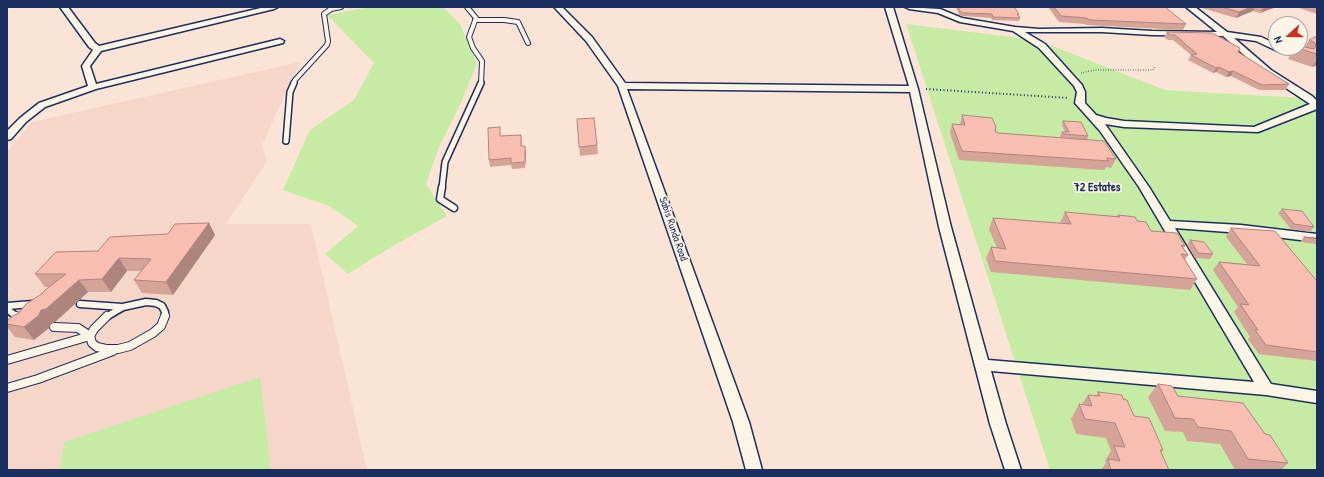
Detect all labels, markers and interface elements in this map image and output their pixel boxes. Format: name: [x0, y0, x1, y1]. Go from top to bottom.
north arrow: [1268, 16, 1308, 56]
text: N: [1270, 35, 1285, 45]
district label: 72 Estates: [1074, 181, 1120, 195]
street label: Sabis Runda Road: [656, 195, 690, 263]

